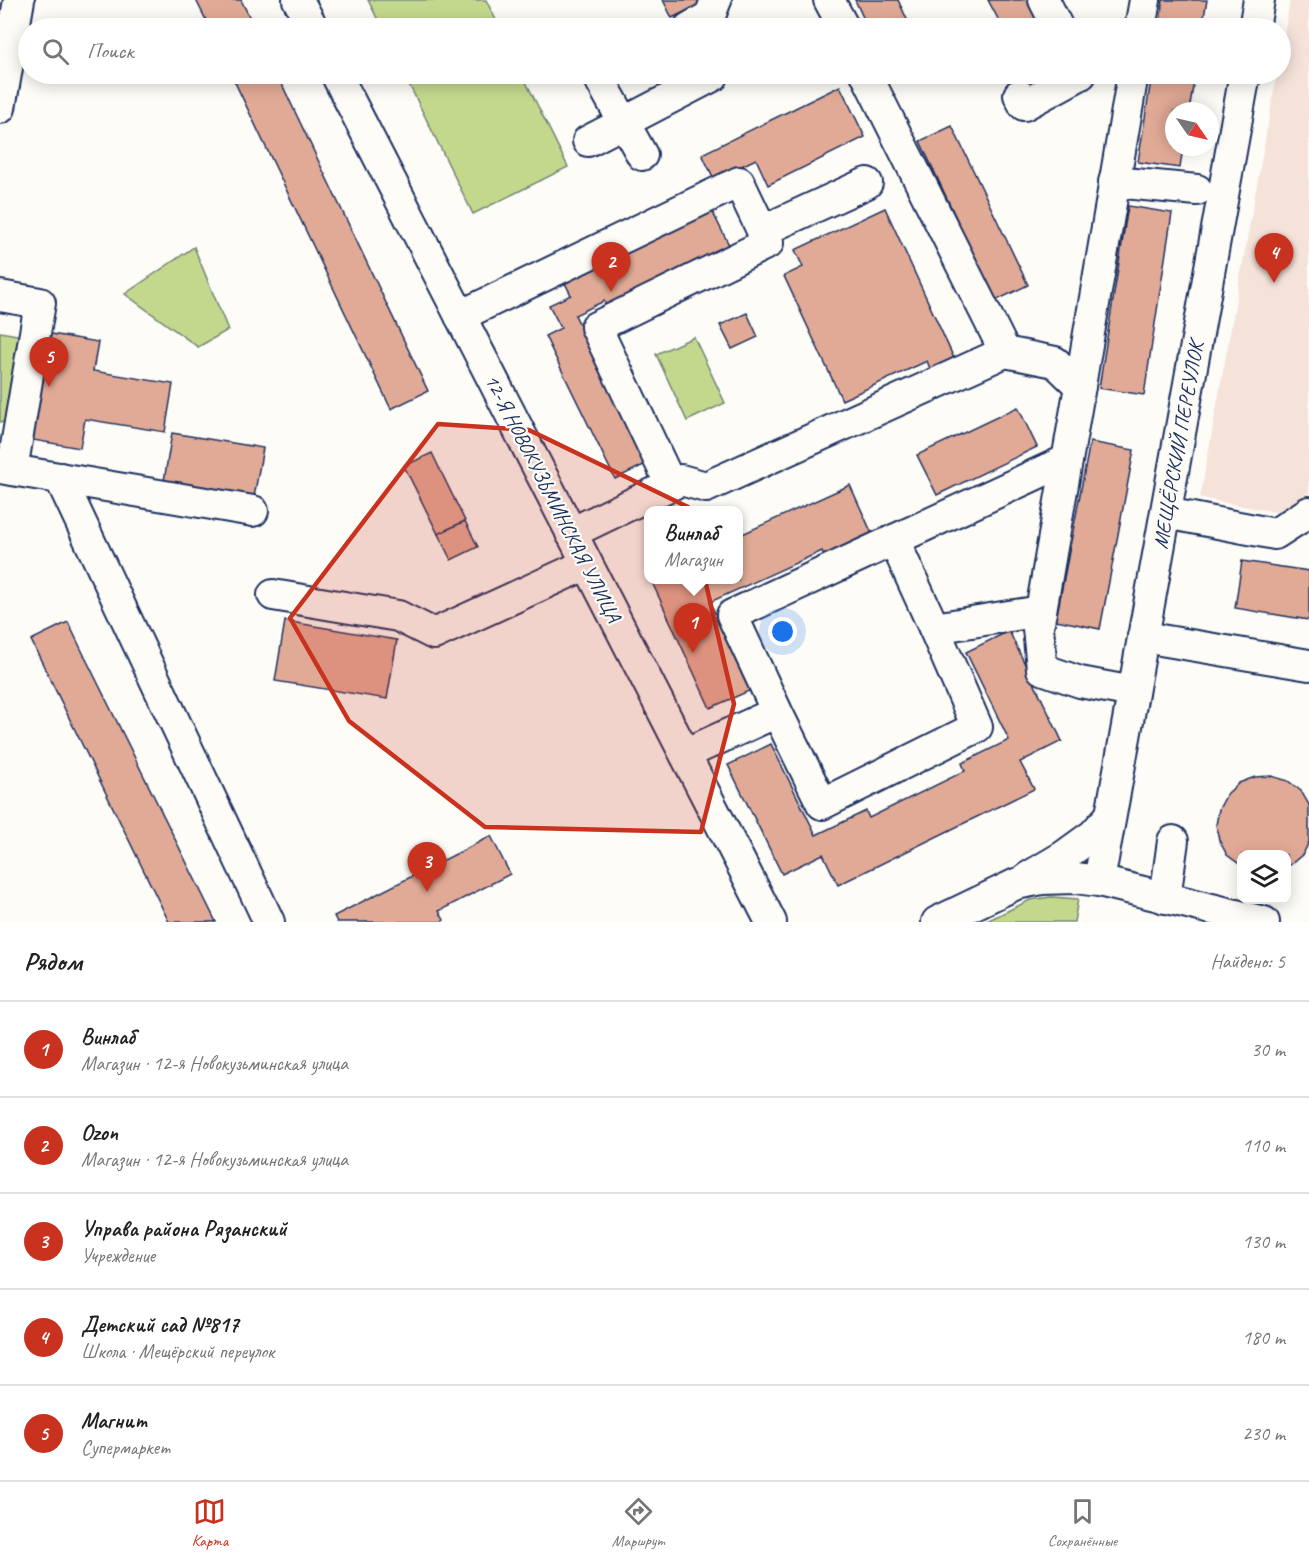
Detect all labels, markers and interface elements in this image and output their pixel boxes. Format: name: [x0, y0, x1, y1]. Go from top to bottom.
search box: [18, 18, 1291, 84]
icon: search: [39, 35, 72, 68]
text: Поиск: [87, 37, 133, 65]
north arrow: [1165, 102, 1219, 156]
pin: 4: [1254, 234, 1294, 283]
pin: 2: [592, 242, 630, 292]
street label: МЕЩЁРСКИЙ ПЕРЕУЛОК: [1147, 335, 1210, 551]
pin: 5: [29, 338, 68, 387]
street label: 12-Я НОВОКУЗЬМИНСКАЯ УЛИЦА: [479, 370, 628, 628]
popup: [644, 506, 743, 584]
text: Винлаб: [664, 519, 718, 547]
text: Магазин: [664, 547, 723, 572]
pin: 1: [674, 604, 712, 653]
your location: [768, 617, 797, 646]
pin: 3: [408, 842, 446, 892]
map controls: [1237, 850, 1291, 904]
button: layers: [1237, 850, 1291, 904]
text: Рядом: [24, 945, 82, 978]
text: Найдено: 5: [1210, 949, 1285, 974]
text: Винлаб: [81, 1023, 135, 1051]
text: 1: [39, 1037, 48, 1062]
text: 30 m: [1251, 1037, 1285, 1062]
text: Магазин · 12-я Новокузьминская улица: [81, 1051, 348, 1076]
text: Ozon: [81, 1119, 118, 1147]
text: 2: [39, 1133, 48, 1158]
text: 110 m: [1242, 1133, 1285, 1158]
text: Магазин · 12-я Новокузьминская улица: [81, 1147, 348, 1172]
text: Управа района Рязанский: [81, 1215, 287, 1243]
text: 3: [39, 1229, 48, 1254]
text: 130 m: [1242, 1229, 1285, 1254]
text: Учреждение: [81, 1243, 155, 1268]
text: Детский сад №817: [81, 1311, 238, 1339]
text: 4: [39, 1325, 48, 1350]
text: 180 m: [1242, 1325, 1285, 1350]
text: Школа · Мещёрский переулок: [81, 1339, 274, 1364]
text: Магнит: [81, 1407, 147, 1435]
text: 5: [39, 1421, 48, 1446]
text: 230 m: [1242, 1421, 1285, 1446]
text: Супермаркет: [81, 1435, 170, 1460]
tab: Карта: [192, 1495, 228, 1551]
tab: Маршрут: [612, 1495, 664, 1551]
tab: Сохранённые: [1048, 1495, 1117, 1551]

